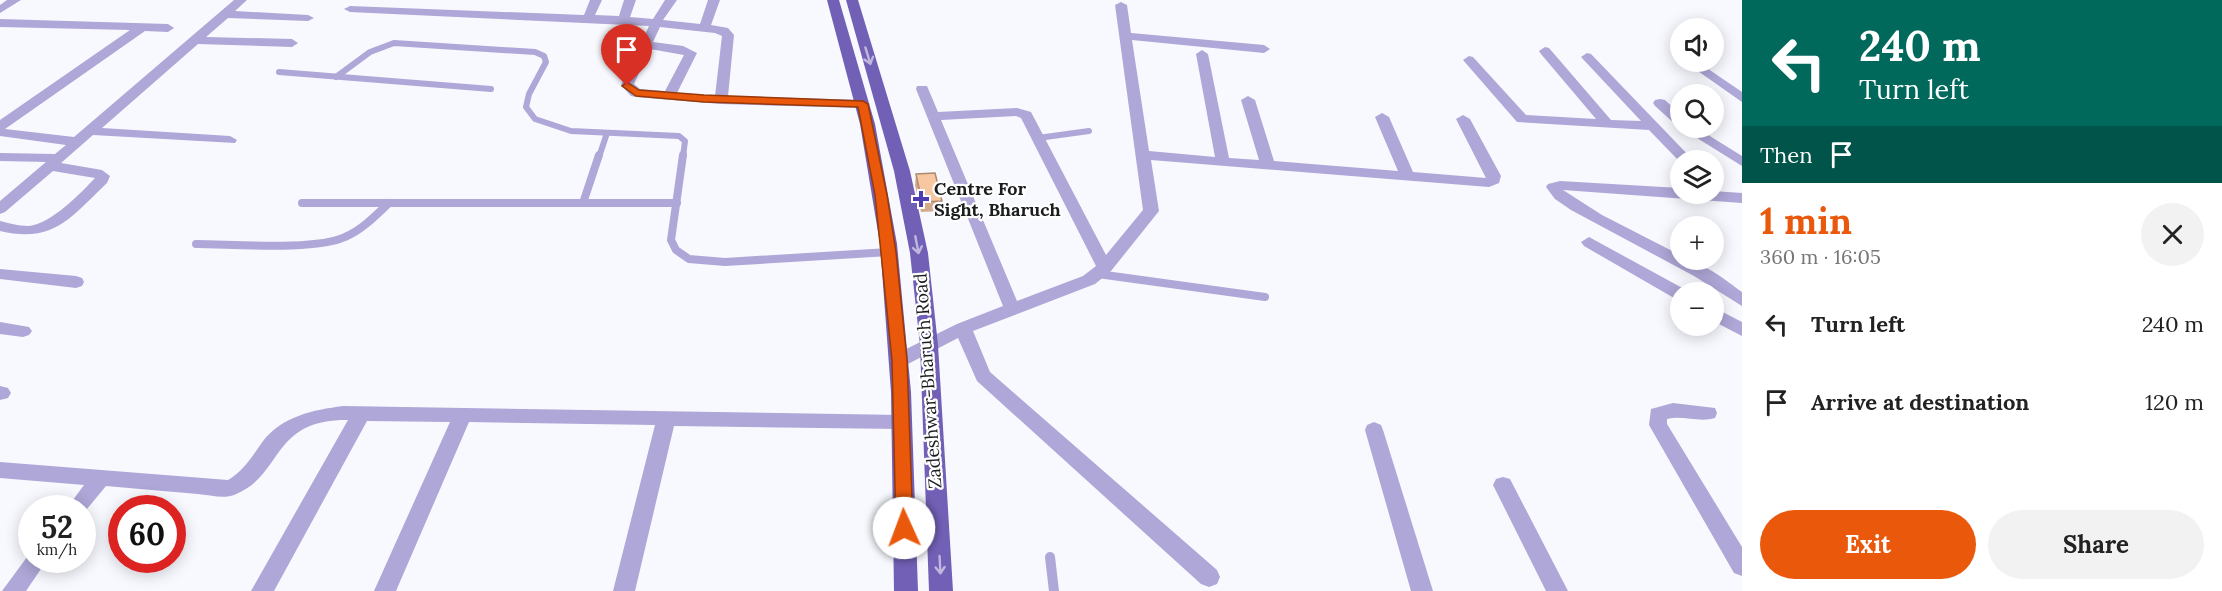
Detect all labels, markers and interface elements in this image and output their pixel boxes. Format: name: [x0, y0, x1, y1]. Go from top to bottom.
map controls: [1670, 18, 1724, 336]
button: sound: [1670, 18, 1724, 72]
text: 240 m: [1859, 19, 1981, 73]
pin: [601, 24, 652, 86]
icon: left: [1760, 24, 1838, 102]
icon: arrive: [610, 33, 643, 66]
one-way arrow: [863, 46, 874, 65]
text: Turn left: [1859, 72, 1969, 106]
button: search: [1670, 84, 1724, 138]
icon: arrive: [1825, 138, 1858, 171]
text: Then: [1760, 141, 1813, 169]
button: layers: [1670, 150, 1724, 204]
place label: Centre For Sight, Bharuch: [934, 177, 1061, 221]
marker: Centre For Sight, Bharuch: [912, 190, 930, 208]
text: 1 min: [1760, 198, 1852, 244]
button: close: [2141, 203, 2204, 266]
button: +: [1670, 216, 1724, 270]
one-way arrow: [912, 235, 923, 254]
text: 360 m · 16:05: [1760, 244, 1881, 269]
street label: Zadeshwar-Bharuch Road: [908, 272, 947, 490]
button: −: [1670, 282, 1724, 336]
icon: left: [1760, 308, 1793, 341]
text: Turn left: [1811, 310, 1905, 338]
text: 240 m: [2142, 310, 2204, 338]
icon: arrive: [1760, 386, 1793, 419]
text: Arrive at destination: [1811, 388, 2029, 416]
text: 120 m: [2145, 388, 2204, 416]
speed limit sign: 60: [108, 495, 186, 573]
position arrow: [872, 496, 936, 560]
text: 52: [41, 508, 73, 546]
button: Exit: [1760, 510, 1976, 579]
button: Share: [1988, 510, 2204, 579]
text: km/h: [37, 540, 77, 559]
one-way arrow: [934, 554, 945, 574]

